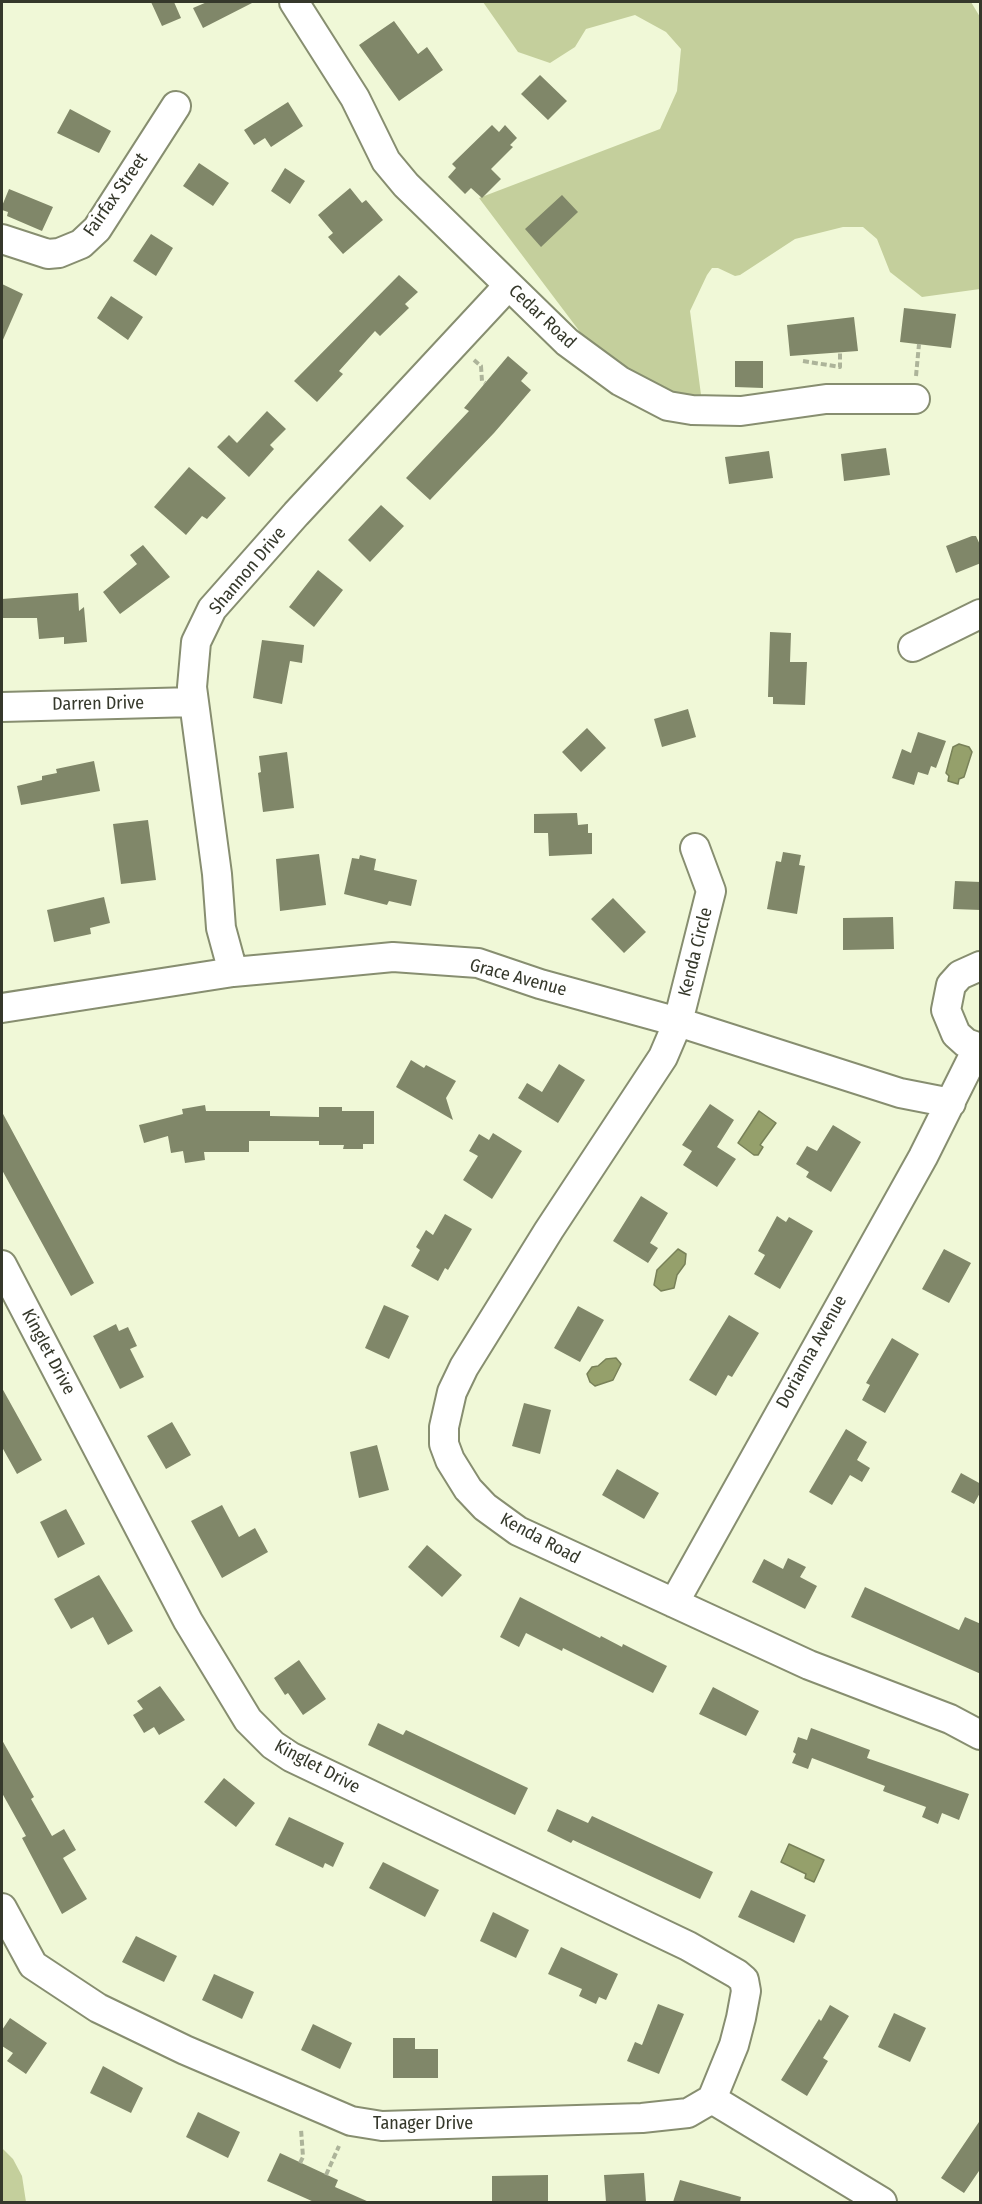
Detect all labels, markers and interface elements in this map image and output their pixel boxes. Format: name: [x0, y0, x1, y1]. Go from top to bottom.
street label: Fairfax Street: [79, 149, 153, 241]
street label: Cedar Road: [504, 280, 580, 354]
street label: Shannon Drive: [205, 523, 291, 619]
street label: Darren Drive: [52, 692, 144, 716]
street label: Kenda Circle: [675, 905, 717, 999]
street label: Grace Avenue: [467, 955, 569, 1001]
street label: Dorianna Avenue: [772, 1292, 852, 1412]
street label: Kinglet Drive: [16, 1306, 80, 1398]
street label: Kenda Road: [496, 1509, 584, 1569]
street label: Kinglet Drive: [271, 1735, 363, 1799]
street label: Tanager Drive: [373, 2113, 473, 2135]

